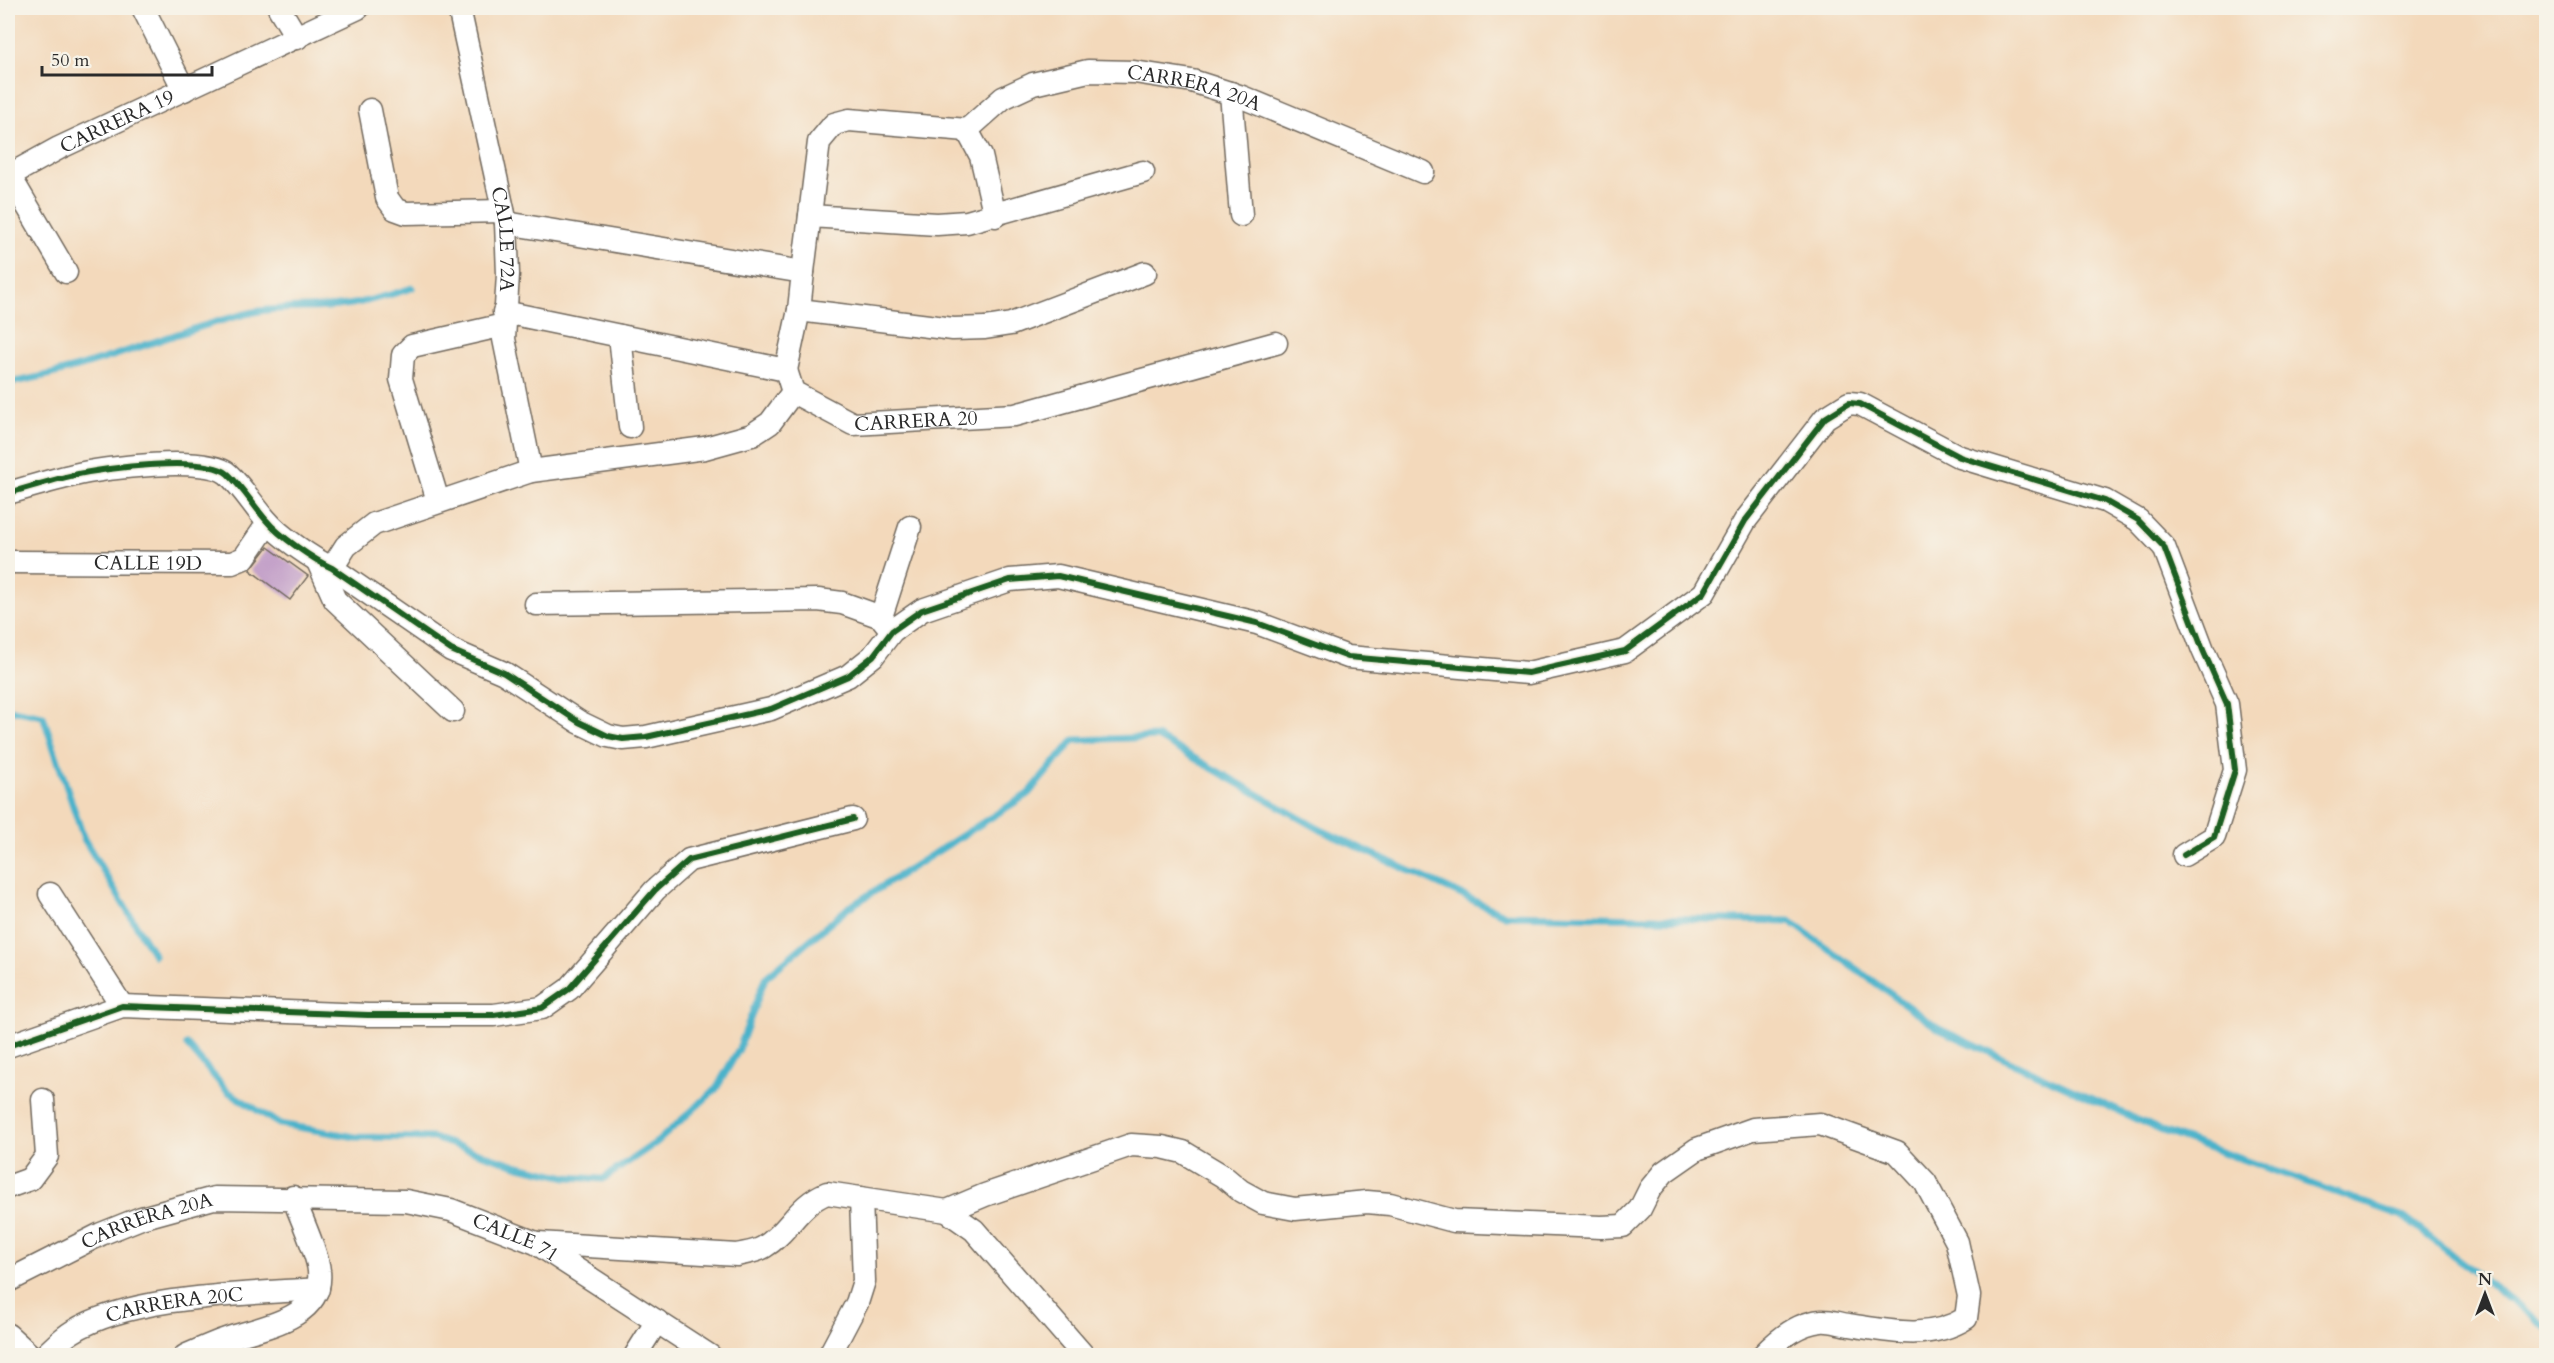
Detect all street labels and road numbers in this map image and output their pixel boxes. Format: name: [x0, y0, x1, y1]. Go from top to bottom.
street label: CARRERA 20A: [1125, 58, 1266, 117]
street label: CARRERA 19: [55, 83, 178, 159]
street label: CALLE 72A: [485, 184, 522, 294]
street label: CARRERA 20: [853, 404, 978, 437]
street label: CALLE 19D: [94, 549, 202, 576]
street label: CARRERA 20A: [76, 1185, 216, 1256]
street label: CALLE 71: [469, 1206, 564, 1268]
street label: CARRERA 20C: [102, 1280, 244, 1329]

